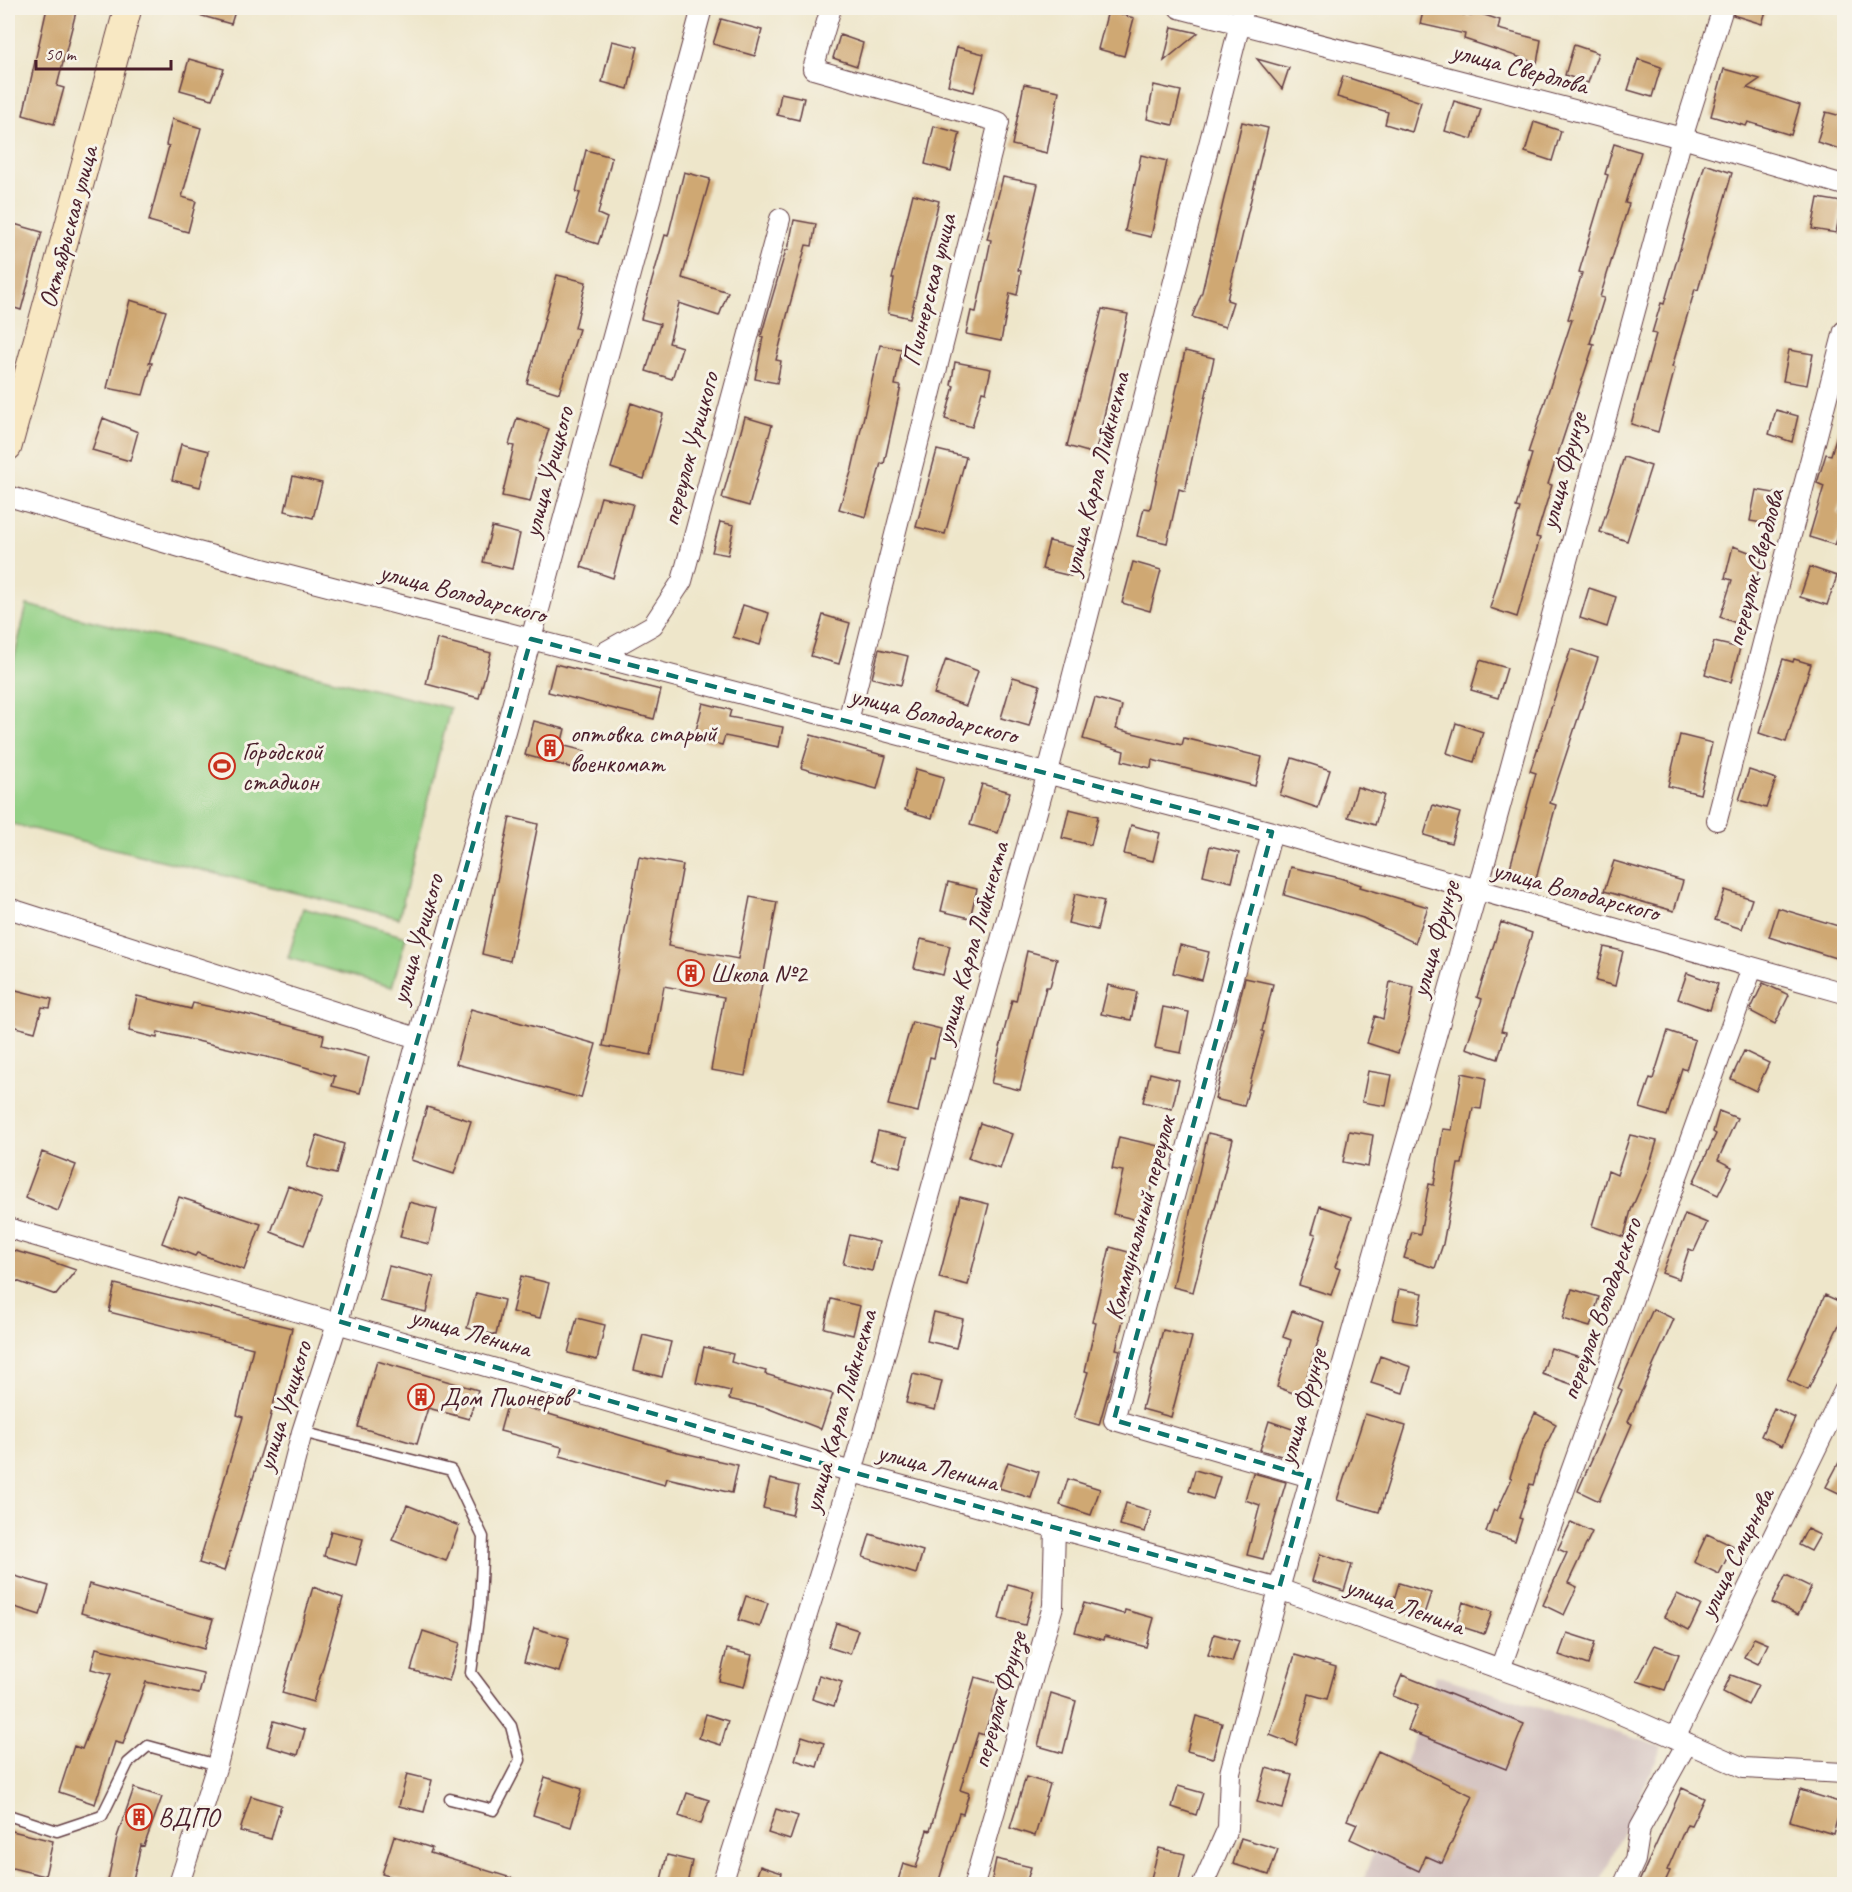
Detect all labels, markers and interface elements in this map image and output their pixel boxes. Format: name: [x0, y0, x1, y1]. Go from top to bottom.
scale bar: [36, 33, 171, 71]
street label: улица Свердлова: [1447, 34, 1594, 103]
text: 50 m: [45, 43, 78, 65]
street label: Октябрьская улица: [31, 140, 106, 312]
street label: Пионерская улица: [894, 209, 964, 369]
street label: переулок Урицкого: [654, 367, 727, 530]
street label: улица Карла Либкнехта: [1054, 367, 1138, 581]
street label: улица Урицкого: [514, 401, 582, 543]
street label: улица Фрунзе: [1531, 408, 1595, 535]
street label: переулок Свердлова: [1718, 484, 1792, 650]
street label: улица Володарского: [374, 554, 553, 632]
street label: улица Володарского: [845, 678, 1024, 752]
place label: оптовка старый военкомат: [570, 717, 719, 780]
building icon: оптовка старый военкомат: [535, 733, 565, 763]
place label: Городской стадион: [242, 735, 325, 798]
sports icon: Городской стадион: [207, 751, 237, 781]
street label: улица Карла Либкнехта: [927, 837, 1017, 1050]
street label: улица Володарского: [1487, 852, 1666, 930]
street label: улица Урицкого: [382, 868, 452, 1010]
street label: улица Фрунзе: [1402, 876, 1468, 1003]
place label: Школа №2: [710, 957, 809, 990]
building icon: Школа №2: [676, 958, 706, 988]
street label: Коммунальный переулок: [1097, 1110, 1184, 1324]
street label: переулок Володарского: [1553, 1212, 1650, 1405]
street label: улица Ленина: [405, 1299, 537, 1366]
street label: улица Карла Либкнехта: [795, 1305, 885, 1518]
street label: улица Урицкого: [248, 1336, 320, 1477]
street label: улица Фрунзе: [1269, 1344, 1335, 1471]
place label: Дом Пионеров: [440, 1381, 576, 1414]
building icon: Дом Пионеров: [406, 1382, 436, 1412]
street label: улица Ленина: [872, 1435, 1004, 1500]
street label: улица Смирнова: [1690, 1481, 1783, 1625]
street label: улица Ленина: [1339, 1569, 1471, 1643]
street label: переулок Фрунзе: [964, 1626, 1036, 1772]
place label: ВДПО: [158, 1801, 222, 1834]
building icon: ВДПО: [124, 1802, 154, 1832]

